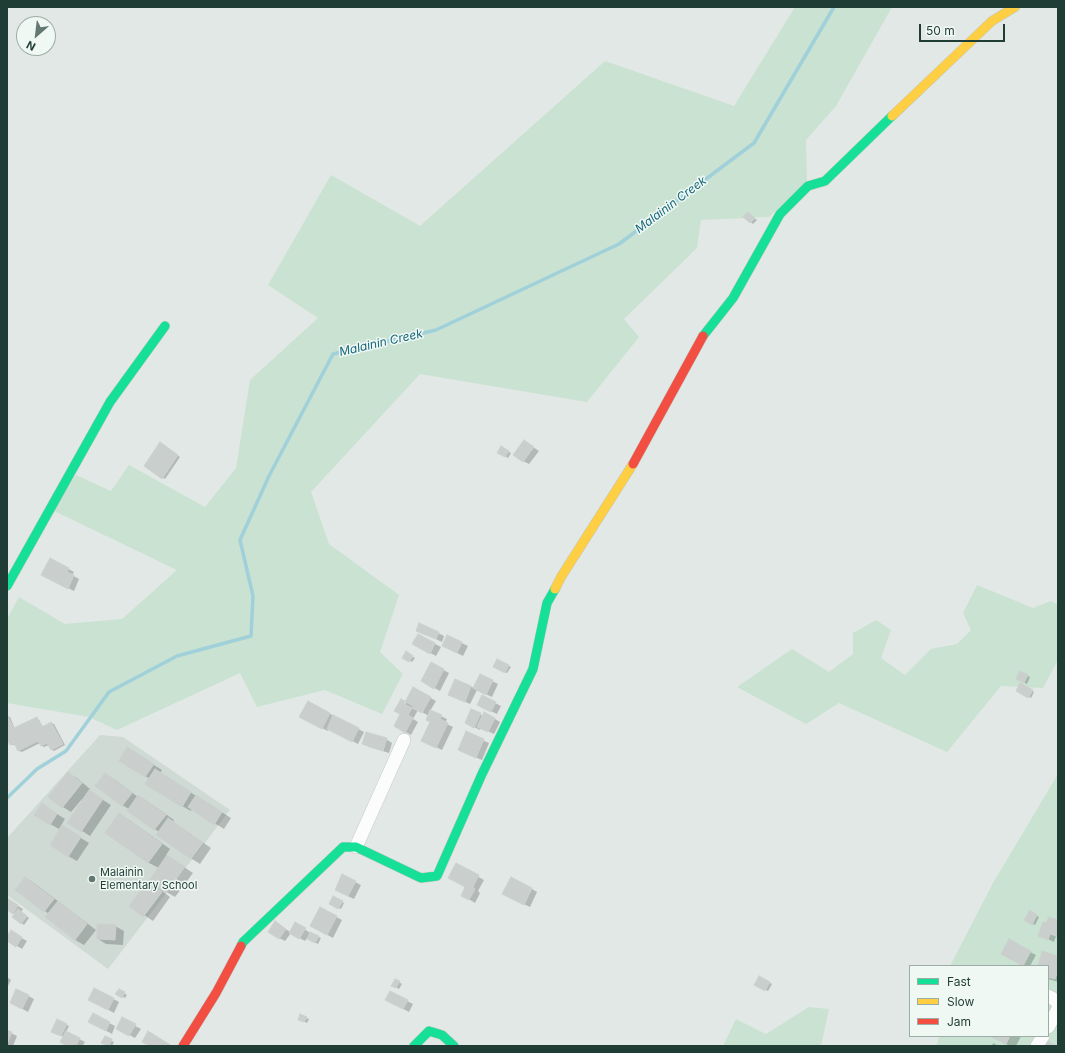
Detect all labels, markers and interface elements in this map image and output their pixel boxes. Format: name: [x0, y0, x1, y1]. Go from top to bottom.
north arrow: [16, 16, 56, 56]
scale bar: [921, 16, 1007, 42]
text: 50 m: [926, 23, 955, 38]
text: N: [24, 38, 38, 54]
water label: Malainin Creek: [633, 174, 709, 236]
water label: Malainin Creek: [338, 326, 424, 360]
place label: Malainin Elementary School: [100, 866, 197, 892]
marker: Malainin Elementary School: [87, 874, 97, 884]
legend: [909, 965, 1049, 1037]
text: Fast: [947, 974, 971, 989]
text: Slow: [947, 994, 974, 1009]
text: Jam: [947, 1014, 971, 1029]

